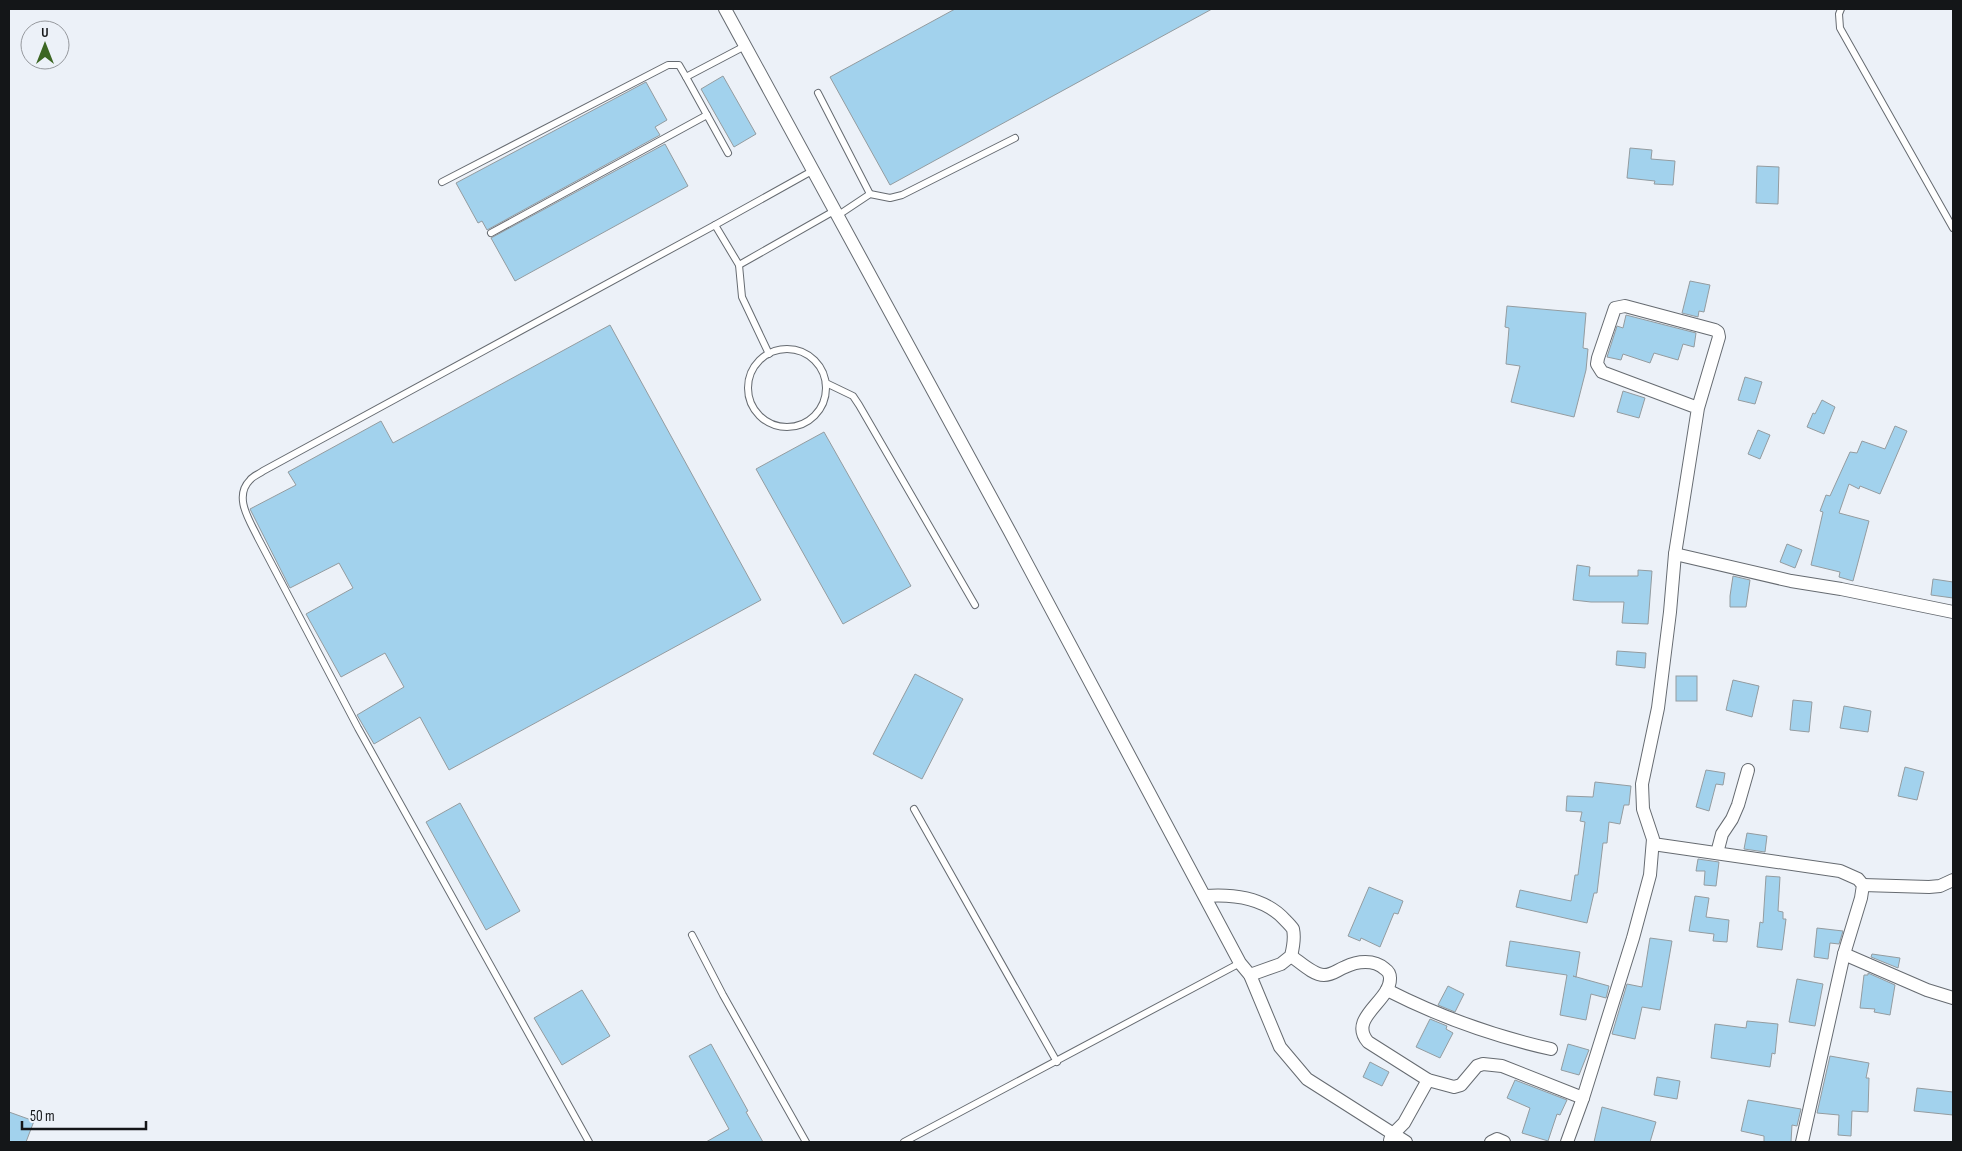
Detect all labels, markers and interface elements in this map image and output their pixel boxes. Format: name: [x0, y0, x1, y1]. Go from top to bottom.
north arrow: [20, 20, 70, 70]
text: U: [41, 24, 49, 41]
scale bar: [22, 1098, 146, 1130]
text: 50 m: [30, 1107, 55, 1126]

